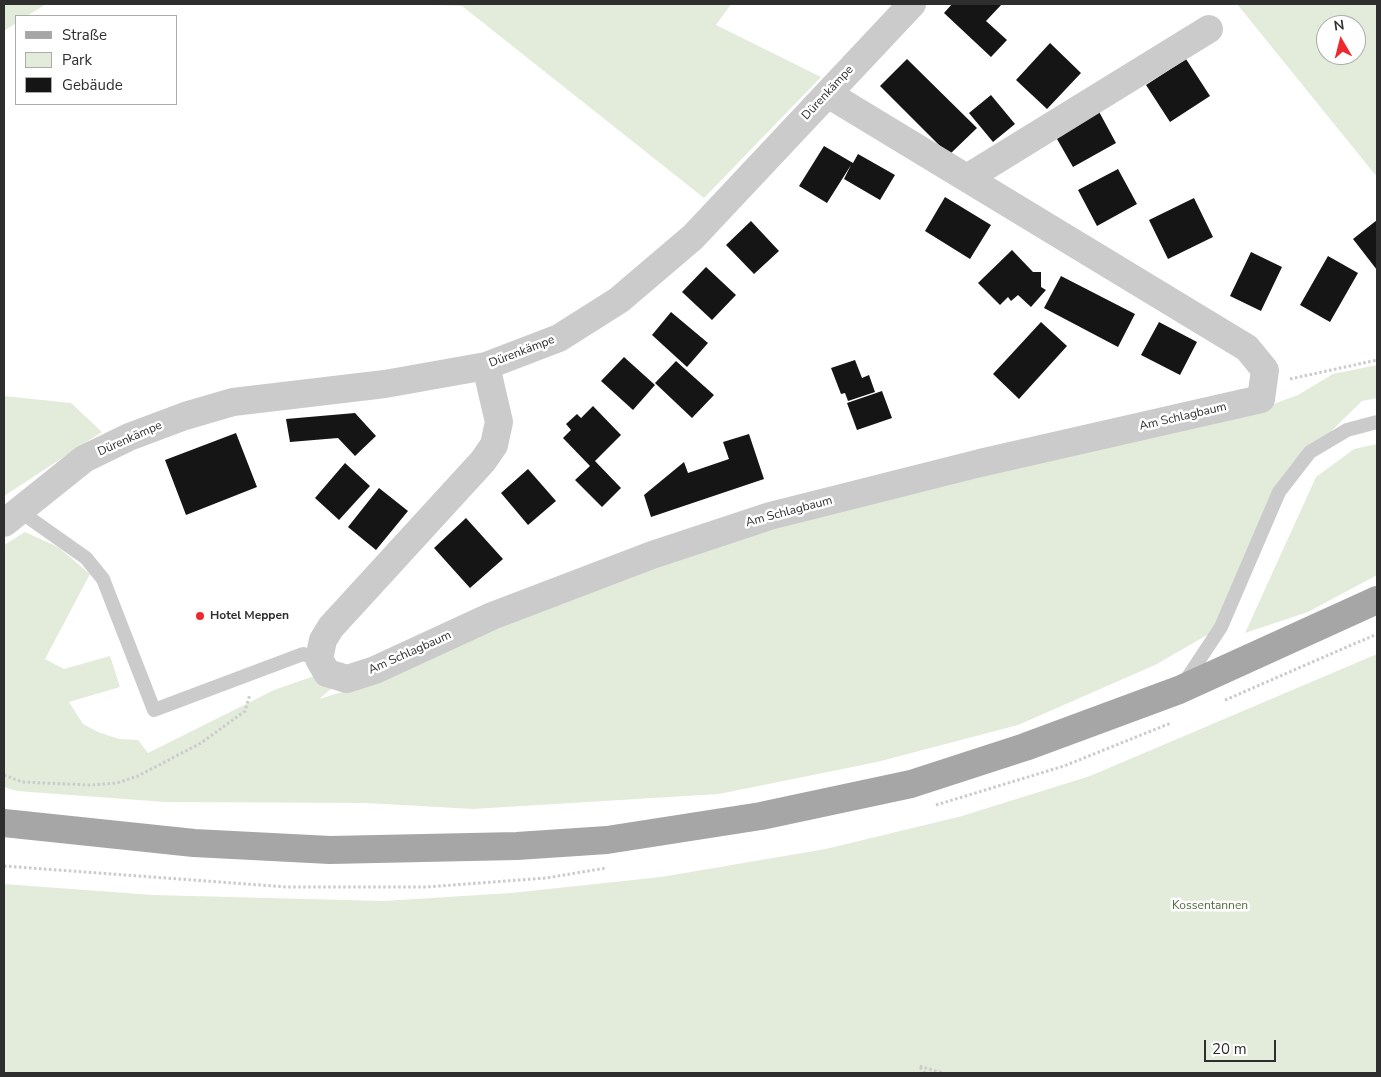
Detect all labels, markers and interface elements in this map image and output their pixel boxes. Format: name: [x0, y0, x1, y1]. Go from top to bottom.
legend: [15, 15, 178, 105]
north arrow: [1316, 15, 1366, 65]
text: N: [1332, 16, 1345, 36]
text: Straße: [62, 25, 107, 45]
text: Park: [62, 50, 92, 70]
street label: Dürenkämpe: [799, 63, 857, 123]
text: Gebäude: [62, 75, 123, 95]
street label: Dürenkämpe: [487, 333, 557, 371]
street label: Am Schlagbaum: [1138, 400, 1228, 434]
street label: Dürenkämpe: [96, 418, 164, 460]
street label: Am Schlagbaum: [744, 494, 834, 530]
place label: Hotel Meppen: [210, 609, 289, 623]
marker: Hotel Meppen: [194, 610, 206, 622]
street label: Am Schlagbaum: [366, 628, 454, 678]
park label: Kossentannen: [1172, 899, 1248, 913]
scale bar: [1206, 1030, 1278, 1062]
text: 20 m: [1212, 1039, 1247, 1059]

